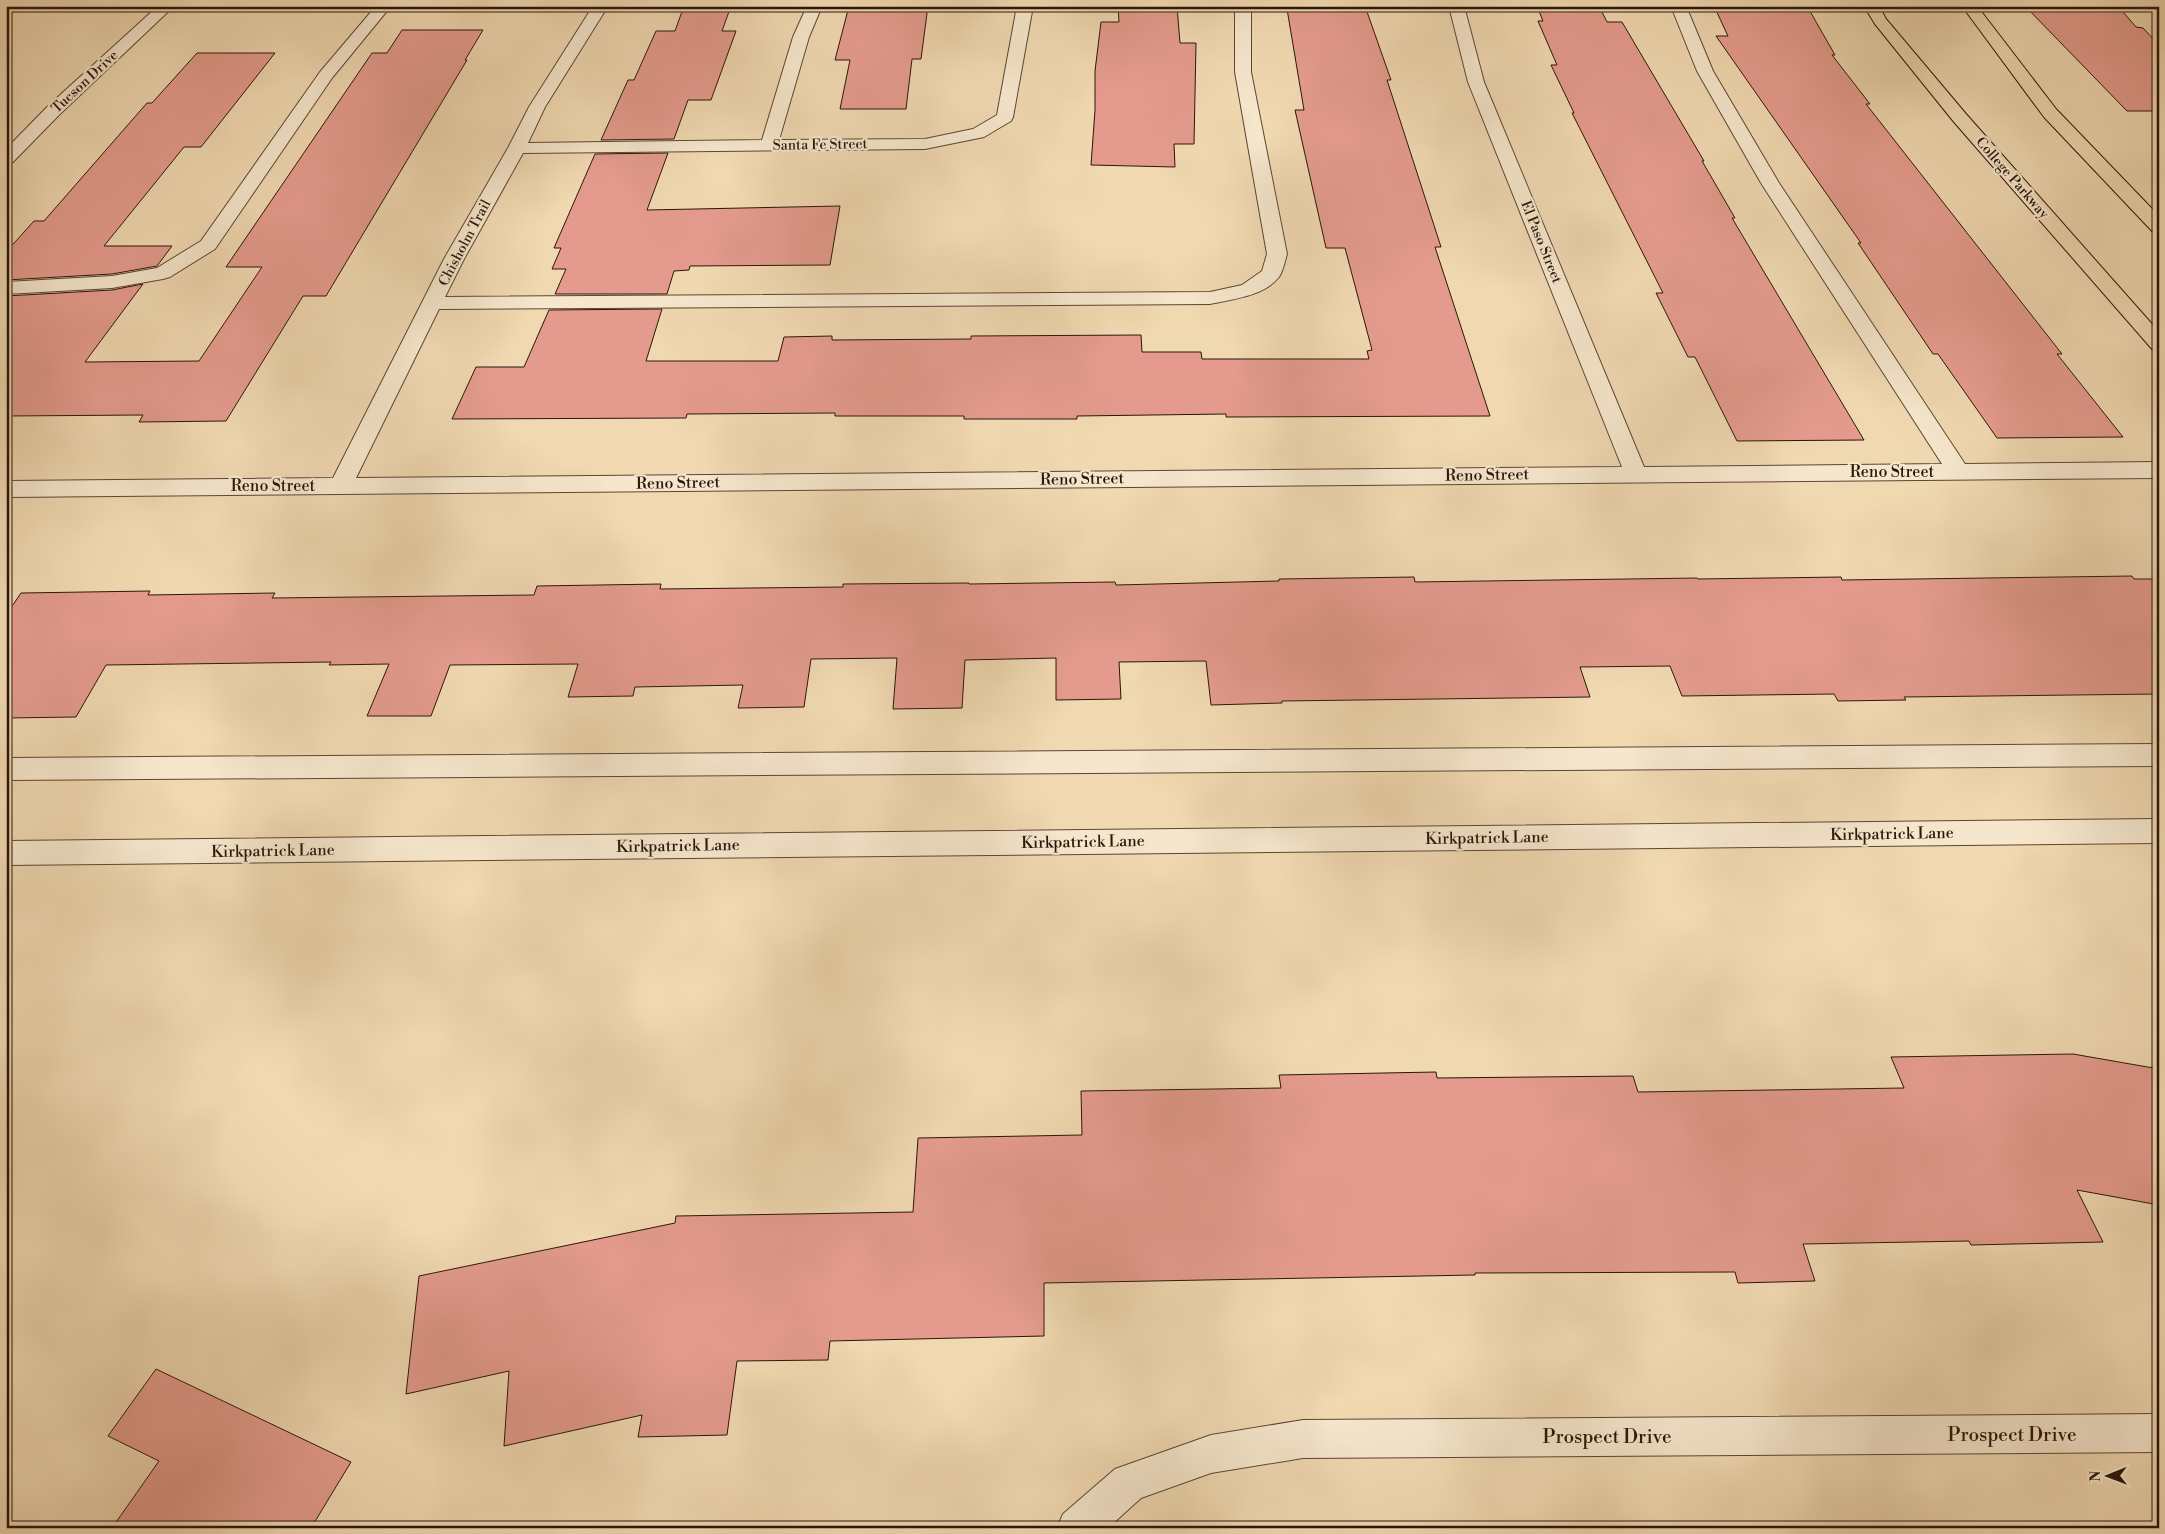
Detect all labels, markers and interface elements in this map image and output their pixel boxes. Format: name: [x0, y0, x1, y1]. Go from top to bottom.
street label: Tucson Drive: [48, 47, 122, 117]
street label: College Parkway: [1972, 133, 2053, 223]
street label: Santa Fe Street: [772, 135, 868, 155]
street label: Chisholm Trail: [435, 197, 495, 289]
street label: El Paso Street: [1516, 198, 1566, 286]
street label: Reno Street: [1850, 462, 1934, 482]
street label: Reno Street: [1445, 464, 1530, 486]
street label: Reno Street: [1040, 468, 1125, 490]
street label: Reno Street: [636, 472, 721, 494]
street label: Reno Street: [231, 476, 315, 496]
street label: Kirkpatrick Lane: [1830, 823, 1954, 845]
street label: Kirkpatrick Lane: [1425, 827, 1549, 849]
street label: Kirkpatrick Lane: [1021, 831, 1145, 853]
street label: Kirkpatrick Lane: [616, 835, 740, 857]
street label: Kirkpatrick Lane: [211, 840, 335, 862]
street label: Prospect Drive: [1947, 1423, 2077, 1447]
street label: Prospect Drive: [1542, 1425, 1672, 1449]
north arrow: [2082, 1452, 2132, 1502]
text: N: [2087, 1471, 2105, 1482]

